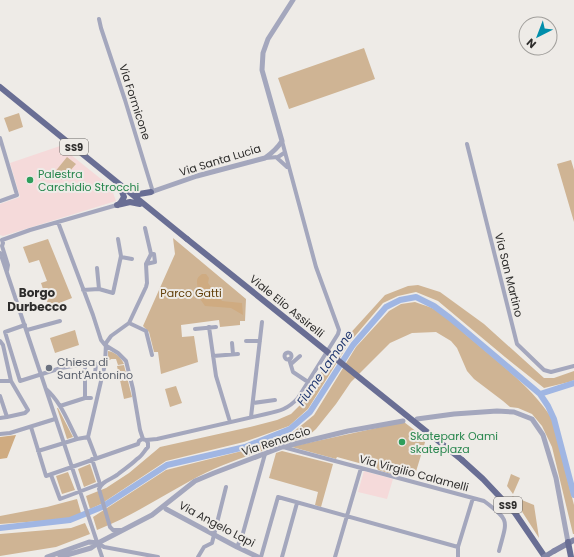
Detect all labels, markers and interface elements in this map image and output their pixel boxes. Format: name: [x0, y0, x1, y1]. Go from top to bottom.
north arrow: [518, 16, 558, 56]
text: N: [523, 35, 540, 52]
street label: Via Formicone: [115, 62, 155, 142]
road number: SS9: [60, 139, 88, 155]
street label: Via Santa Lucia: [177, 140, 263, 180]
place label: Palestra Carchidio Strocchi: [38, 166, 140, 195]
marker: Palestra Carchidio Strocchi: [25, 175, 35, 185]
street label: Via San Martino: [491, 231, 527, 319]
street label: Viale Elio Assirelli: [246, 271, 328, 341]
district label: Borgo Durbecco: [7, 284, 67, 315]
park label: Parco Gatti: [160, 285, 222, 301]
water label: Fiume Lamone: [292, 326, 357, 409]
place label: Chiesa di Sant'Antonino: [57, 354, 133, 383]
marker: Chiesa di Sant'Antonino: [44, 363, 54, 373]
street label: Via Renaccio: [239, 422, 313, 460]
place label: Skatepark Oami skateplaza: [410, 428, 498, 457]
marker: Skatepark Oami skateplaza: [397, 437, 407, 447]
street label: Via Virgilio Calamelli: [358, 451, 471, 495]
street label: Via Angelo Lapi: [176, 497, 258, 551]
road number: SS9: [494, 497, 522, 513]

